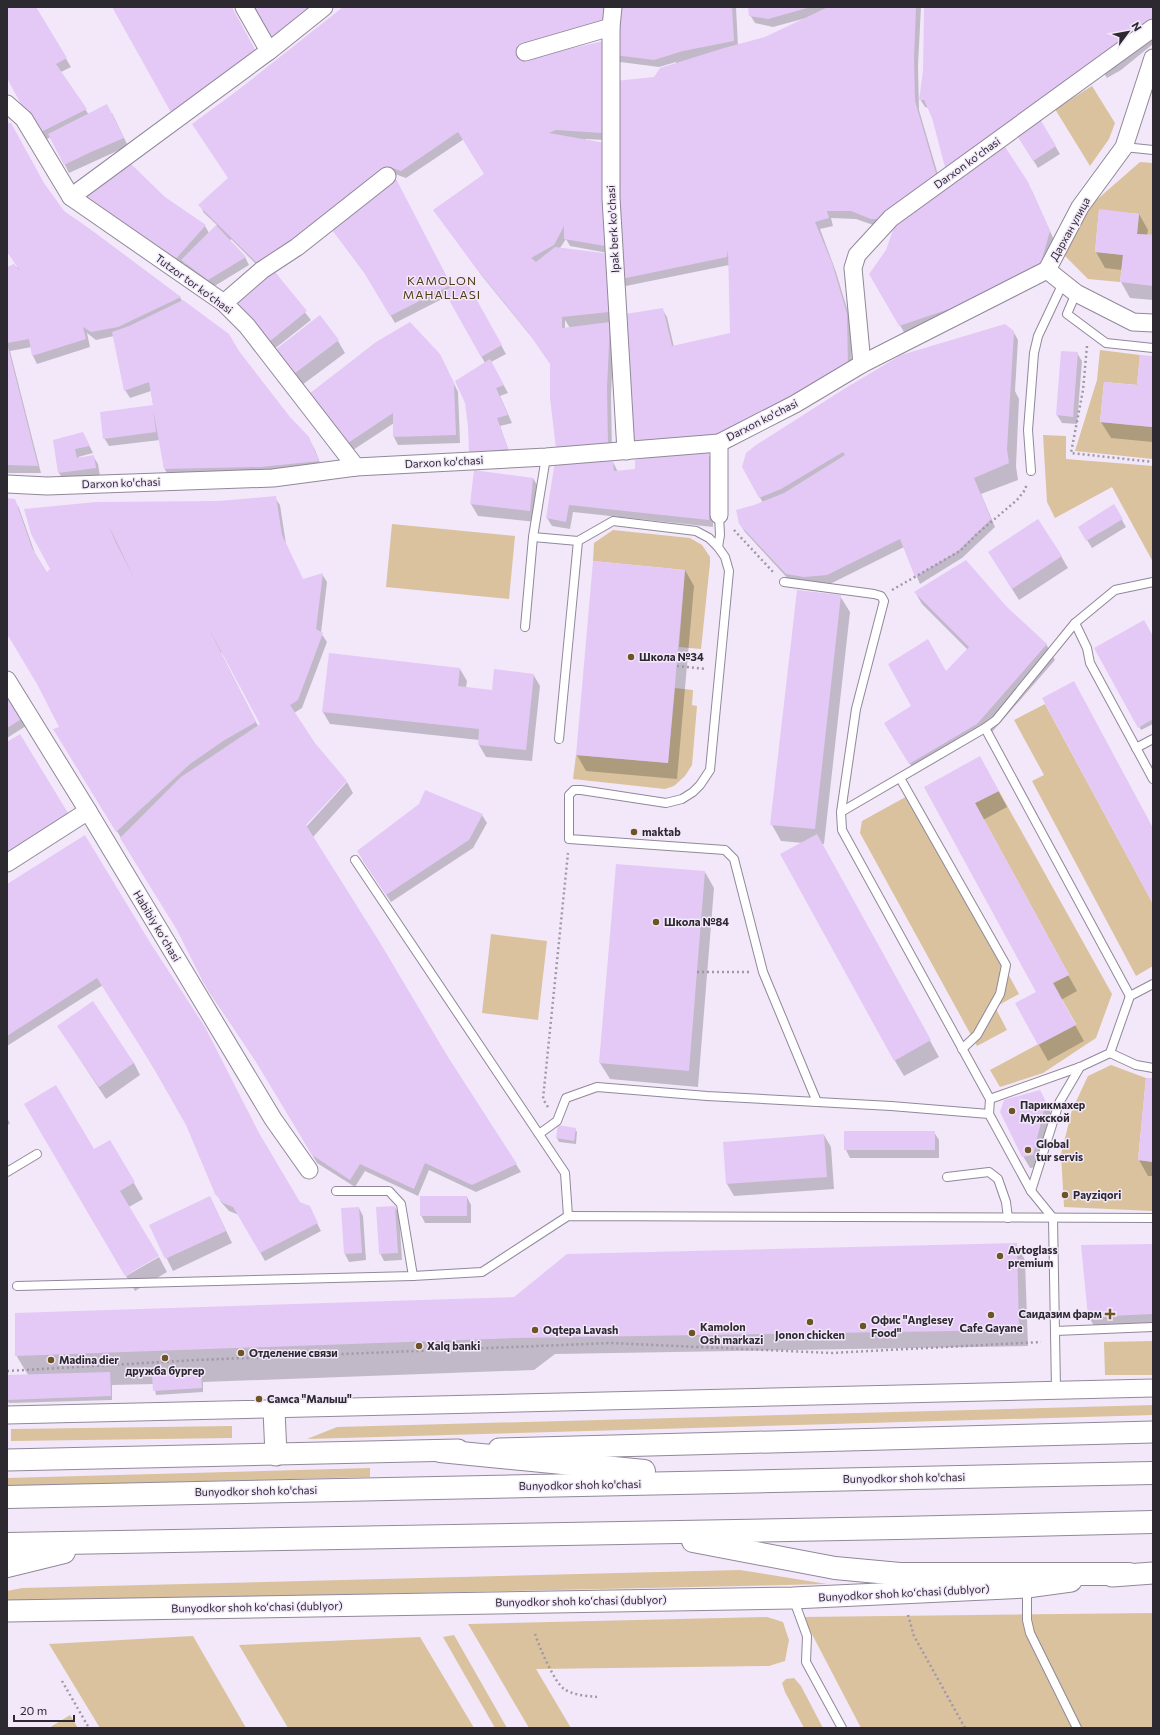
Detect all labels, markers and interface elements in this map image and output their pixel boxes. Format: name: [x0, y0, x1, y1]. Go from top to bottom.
north arrow: [1108, 12, 1148, 52]
text: N: [1129, 19, 1145, 33]
street label: Darxon ko'chasi: [931, 134, 1002, 191]
street label: Ipak berk ko'chasi: [604, 185, 621, 273]
street label: Дархан улица: [1047, 195, 1092, 263]
street label: Tutzor tor ko‘chasi: [153, 251, 236, 316]
district label: KAMOLON MAHALLASI: [403, 273, 481, 301]
street label: Darxon ko'chasi: [724, 396, 800, 443]
street label: Darxon ko'chasi: [404, 453, 484, 470]
street label: Darxon ko'chasi: [81, 475, 161, 490]
place label: Школа №34: [639, 650, 704, 663]
marker: Школа №34: [626, 652, 636, 662]
place label: maktab: [642, 825, 681, 838]
marker: maktab: [629, 827, 639, 837]
street label: Habibiy koʻchasi: [131, 888, 184, 964]
place label: Школа №84: [664, 915, 729, 928]
marker: Школа №84: [651, 917, 661, 927]
place label: Парикмахер Мужской: [1020, 1098, 1086, 1124]
marker: Парикмахер Мужской: [1007, 1106, 1017, 1116]
place label: Global tur servis: [1036, 1137, 1083, 1163]
marker: Global tur servis: [1023, 1145, 1033, 1155]
place label: Payziqori: [1073, 1188, 1121, 1201]
marker: Payziqori: [1060, 1190, 1070, 1200]
place label: Avtoglass premium: [1008, 1243, 1058, 1269]
marker: Avtoglass premium: [995, 1251, 1005, 1261]
place label: Саидазим фарм: [1018, 1307, 1102, 1320]
marker: Саидазим фарм: [1105, 1309, 1115, 1319]
marker: Cafe Gayane: [986, 1310, 996, 1320]
place label: Офис "Anglesey Food": [871, 1313, 953, 1339]
marker: Jonon chicken: [805, 1317, 815, 1327]
place label: Kamolon Osh markazi: [700, 1320, 763, 1346]
marker: Офис "Anglesey Food": [858, 1321, 868, 1331]
place label: Cafe Gayane: [959, 1321, 1023, 1334]
place label: Oqtepa Lavash: [543, 1323, 618, 1336]
marker: Oqtepa Lavash: [530, 1325, 540, 1335]
marker: Kamolon Osh markazi: [687, 1328, 697, 1338]
place label: Jonon chicken: [775, 1328, 845, 1342]
place label: Xalq banki: [427, 1339, 480, 1352]
marker: Xalq banki: [414, 1341, 424, 1351]
place label: Отделение связи: [249, 1346, 338, 1359]
marker: Отделение связи: [236, 1348, 246, 1358]
place label: Madina dier: [59, 1353, 119, 1366]
marker: дружба бургер: [160, 1353, 170, 1363]
marker: Madina dier: [46, 1355, 56, 1365]
place label: дружба бургер: [126, 1364, 205, 1377]
place label: Самса "Малыш": [267, 1392, 352, 1405]
marker: Самса "Малыш": [254, 1394, 264, 1404]
street label: Bunyodkor shoh ko'chasi: [843, 1470, 966, 1485]
street label: Bunyodkor shoh ko'chasi: [519, 1477, 642, 1492]
street label: Bunyodkor shoh ko'chasi: [195, 1483, 318, 1498]
street label: Bunyodkor shoh koʻchasi (dublyor): [818, 1582, 990, 1603]
street label: Bunyodkor shoh koʻchasi (dublyor): [495, 1593, 667, 1608]
street label: Bunyodkor shoh koʻchasi (dublyor): [171, 1599, 343, 1614]
scale bar: [14, 1697, 74, 1723]
text: 20 m: [20, 1703, 47, 1717]

